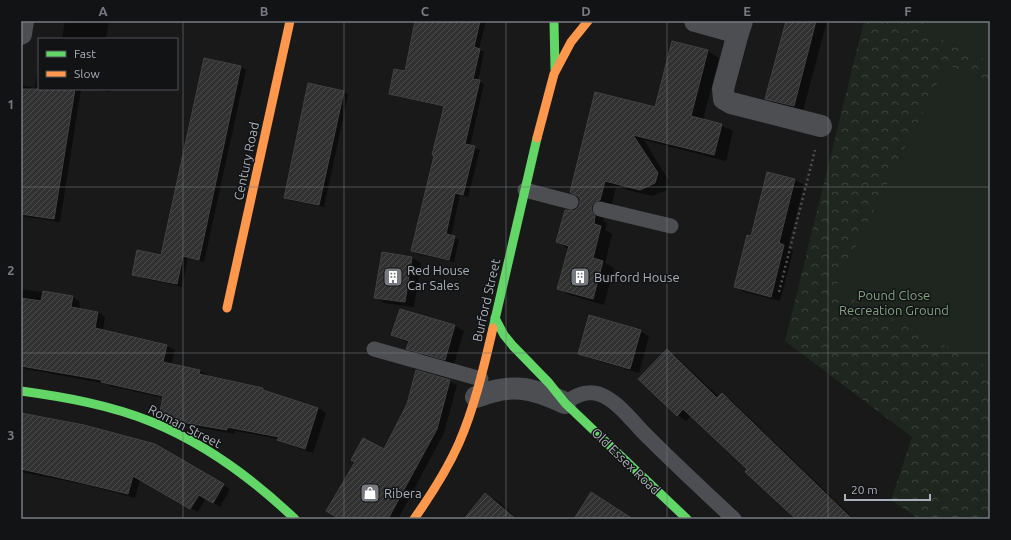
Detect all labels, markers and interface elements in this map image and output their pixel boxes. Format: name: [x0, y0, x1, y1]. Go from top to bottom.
text: A: [98, 4, 108, 18]
text: B: [260, 4, 269, 18]
text: C: [421, 4, 430, 18]
text: D: [581, 4, 591, 18]
text: E: [743, 4, 751, 18]
text: F: [904, 4, 912, 18]
legend: [38, 38, 178, 90]
text: Fast: [74, 47, 96, 60]
text: Slow: [74, 67, 100, 80]
text: 1: [7, 97, 15, 111]
street label: Century Road: [231, 121, 261, 201]
street label: Burford Street: [470, 257, 502, 343]
text: 2: [7, 263, 15, 277]
place label: Red House Car Sales: [407, 263, 470, 292]
building icon: Red House Car Sales: [382, 266, 404, 288]
building icon: Burford House: [569, 266, 591, 288]
place label: Burford House: [594, 270, 680, 284]
park label: Pound Close Recreation Ground: [839, 288, 949, 317]
street label: Roman Street: [146, 402, 224, 450]
street label: Old Essex Road: [589, 425, 663, 497]
text: 3: [7, 428, 15, 442]
scale bar: [845, 476, 930, 502]
shop icon: Ribera: [359, 482, 381, 504]
text: 20 m: [851, 483, 878, 496]
place label: Ribera: [384, 486, 422, 500]

